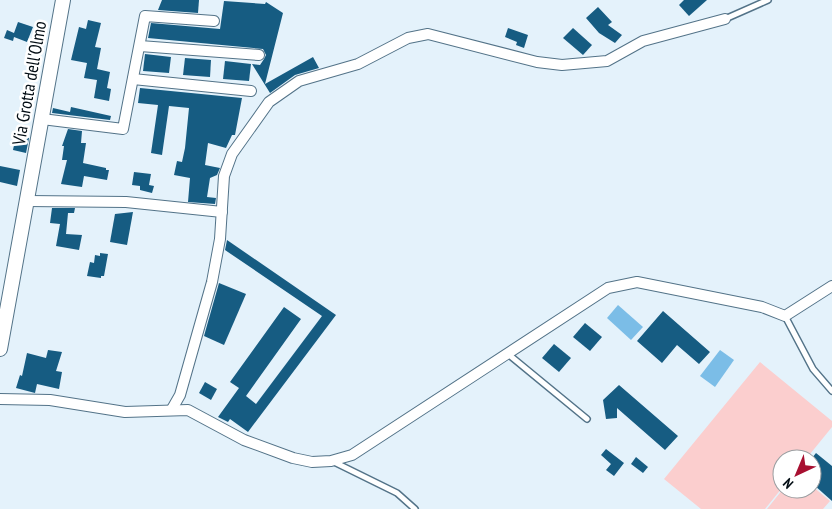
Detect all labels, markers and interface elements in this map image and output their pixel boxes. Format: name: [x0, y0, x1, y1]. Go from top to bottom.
street label: Via Grotta dell'Olmo: [7, 19, 51, 148]
north arrow: [772, 449, 822, 499]
text: N: [779, 474, 797, 492]

